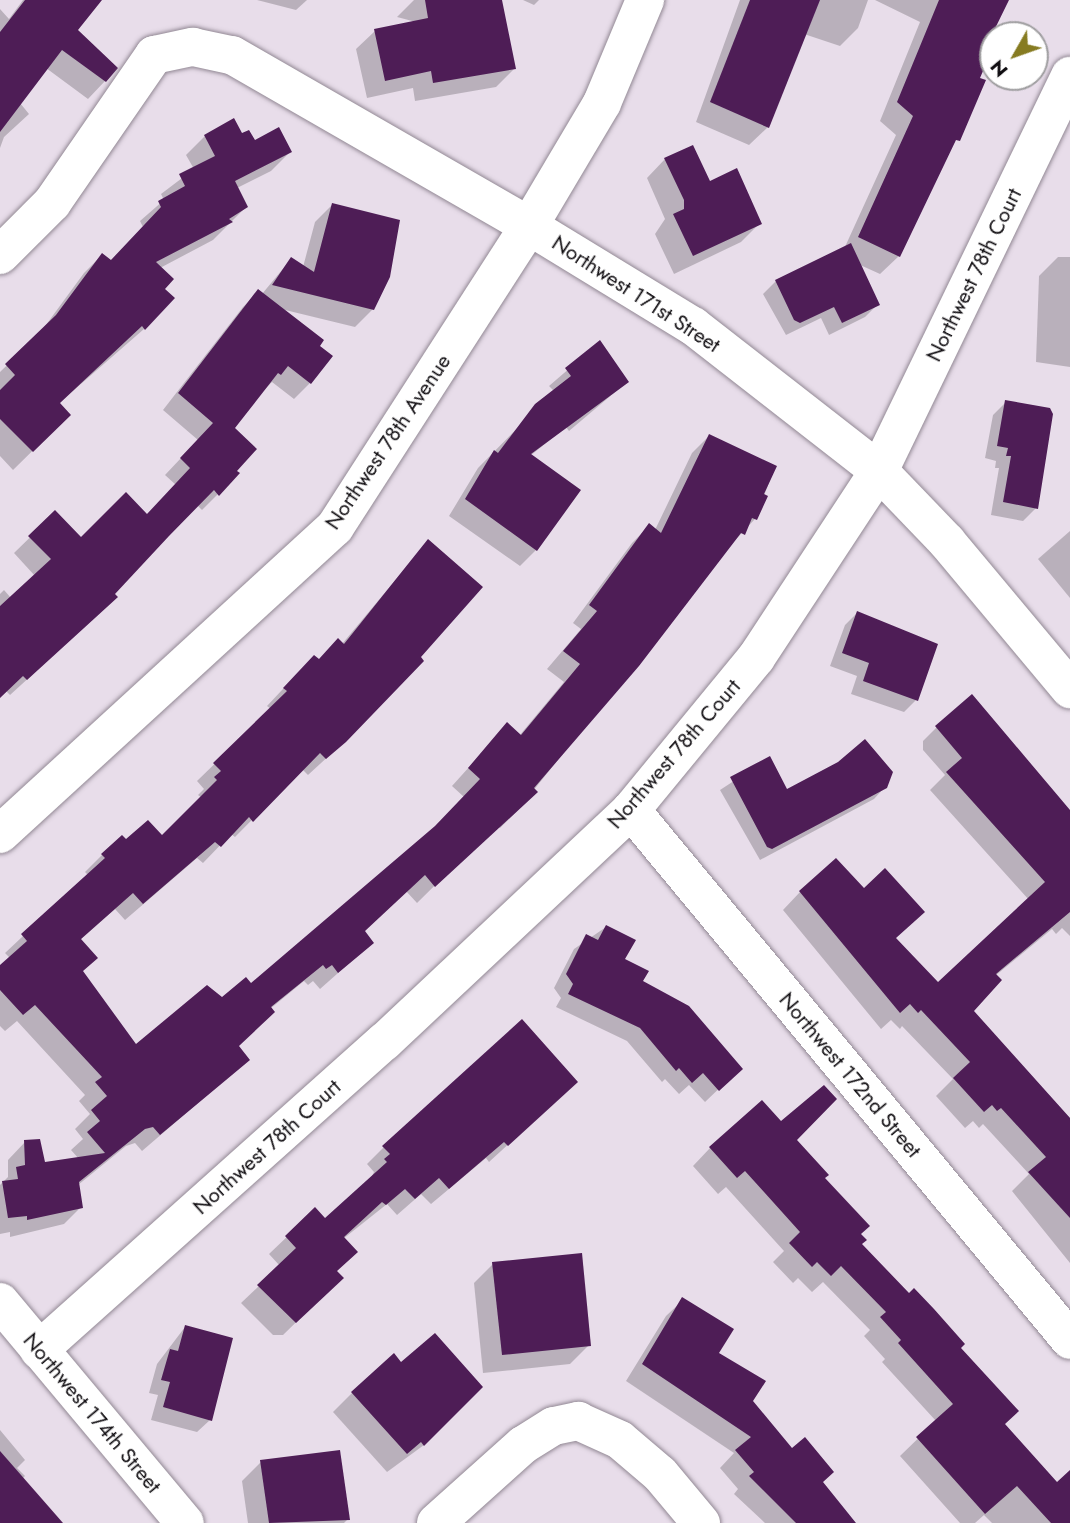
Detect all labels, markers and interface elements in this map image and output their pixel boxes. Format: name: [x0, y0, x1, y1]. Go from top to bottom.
north arrow: [979, 21, 1049, 91]
text: N: [984, 54, 1014, 83]
street label: Northwest 78th Court: [921, 184, 1027, 366]
street label: Northwest 171st Street: [547, 230, 725, 358]
street label: Northwest 78th Avenue: [320, 350, 456, 534]
street label: Northwest 78th Court: [602, 674, 746, 834]
street label: Northwest 172nd Street: [774, 987, 926, 1163]
street label: Northwest 78th Court: [188, 1074, 346, 1220]
street label: Northwest 174th Street: [18, 1328, 166, 1498]

